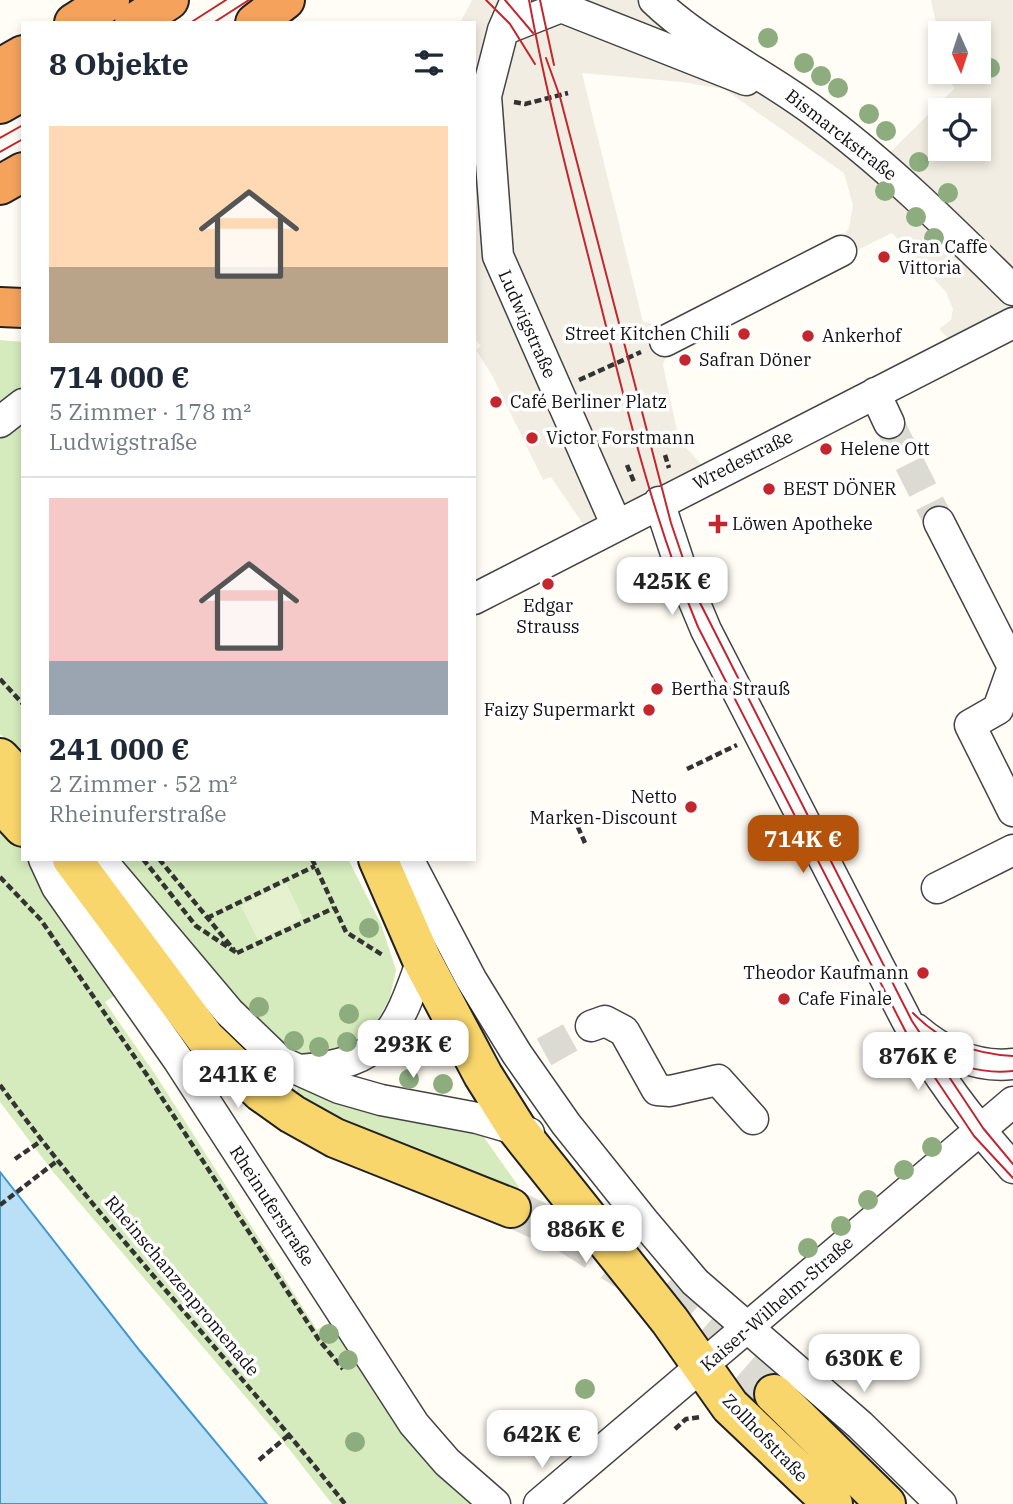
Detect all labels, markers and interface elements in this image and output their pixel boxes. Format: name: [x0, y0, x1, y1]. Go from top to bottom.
north arrow: [928, 21, 990, 84]
map controls: [928, 21, 991, 161]
text: 8 Objekte: [49, 44, 189, 83]
icon: filters: [410, 44, 448, 82]
street label: Bismarckstraße: [781, 84, 902, 185]
button: locate: [928, 98, 991, 161]
icon: home: [186, 171, 312, 297]
place label: Gran Caffe Vittoria: [898, 235, 988, 279]
marker: Gran Caffe Vittoria: [876, 249, 892, 265]
street label: Ludwigstraße: [493, 266, 562, 381]
place label: Street Kitchen Chili: [565, 322, 730, 345]
place label: Ankerhof: [822, 324, 903, 347]
marker: Street Kitchen Chili: [736, 326, 752, 342]
marker: Ankerhof: [800, 328, 816, 344]
place label: Safran Döner: [699, 348, 811, 371]
marker: Safran Döner: [677, 352, 693, 368]
text: 714 000 €: [49, 357, 190, 396]
place label: Café Berliner Platz: [510, 390, 667, 413]
marker: Café Berliner Platz: [488, 394, 504, 410]
text: 5 Zimmer · 178 m²: [49, 396, 251, 426]
street label: Wredestraße: [689, 425, 797, 495]
text: Ludwigstraße: [49, 426, 197, 456]
place label: Victor Forstmann: [546, 426, 695, 449]
marker: Victor Forstmann: [524, 430, 540, 446]
place label: Helene Ott: [840, 437, 930, 460]
marker: Helene Ott: [818, 441, 834, 457]
place label: BEST DÖNER: [783, 477, 896, 500]
marker: BEST DÖNER: [761, 481, 777, 497]
place label: Löwen Apotheke: [732, 512, 873, 535]
marker: Löwen Apotheke: [710, 516, 726, 532]
icon: home: [186, 543, 312, 669]
pin: 425K €: [615, 558, 729, 617]
text: 425K €: [633, 565, 711, 595]
marker: Edgar Strauss: [540, 576, 556, 592]
place label: Edgar Strauss: [516, 594, 580, 638]
place label: Bertha Strauß: [671, 677, 790, 700]
marker: Bertha Strauß: [649, 681, 665, 697]
place label: Faizy Supermarkt: [484, 698, 635, 721]
marker: Faizy Supermarkt: [641, 702, 657, 718]
text: 241 000 €: [49, 729, 190, 768]
text: 2 Zimmer · 52 m²: [49, 768, 237, 798]
place label: Netto Marken-Discount: [530, 785, 677, 829]
text: Rheinuferstraße: [49, 798, 227, 828]
marker: Netto Marken-Discount: [683, 799, 699, 815]
pin: 714K €: [746, 816, 860, 875]
text: 714K €: [764, 823, 842, 853]
place label: Theodor Kaufmann: [743, 961, 909, 984]
marker: Theodor Kaufmann: [915, 965, 931, 981]
place label: Cafe Finale: [798, 987, 892, 1010]
marker: Cafe Finale: [776, 991, 792, 1007]
pin: 293K €: [356, 1020, 470, 1080]
text: 293K €: [374, 1028, 452, 1058]
pin: 876K €: [861, 1032, 975, 1092]
text: 876K €: [879, 1040, 957, 1070]
pin: 241K €: [181, 1050, 295, 1110]
text: 241K €: [199, 1058, 277, 1088]
street label: Rheinuferstraße: [225, 1141, 320, 1270]
street label: Rheinschanzenpromenade: [100, 1191, 265, 1381]
pin: 886K €: [529, 1206, 643, 1265]
text: 886K €: [547, 1213, 625, 1243]
street label: Kaiser-Wilhelm-Straße: [696, 1231, 858, 1376]
pin: 630K €: [807, 1334, 921, 1394]
text: 630K €: [825, 1342, 903, 1372]
street label: Zollhofstraße: [718, 1389, 813, 1487]
pin: 642K €: [485, 1410, 599, 1470]
text: 642K €: [503, 1418, 581, 1448]

